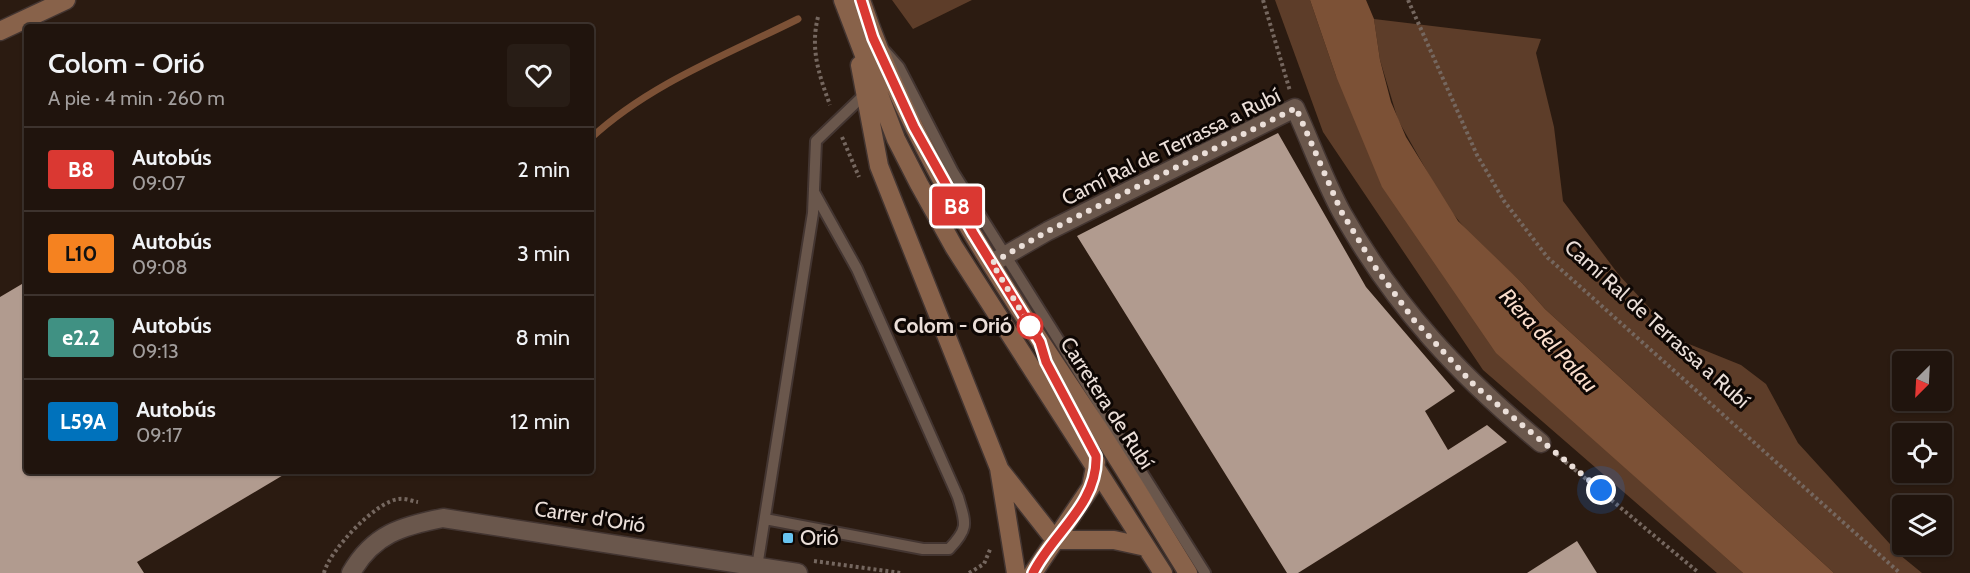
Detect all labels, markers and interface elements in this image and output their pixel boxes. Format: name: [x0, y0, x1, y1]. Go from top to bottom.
button: heart: [507, 44, 570, 107]
text: Colom - Orió: [48, 46, 205, 80]
street label: Camí Ral de Terrassa a Rubí: [1057, 82, 1285, 210]
text: A pie · 4 min · 260 m: [48, 86, 225, 110]
text: Autobús: [132, 144, 212, 171]
text: 2 min: [517, 156, 570, 183]
text: B8: [68, 157, 94, 182]
text: 09:07: [132, 171, 185, 195]
line badge: B8: [930, 186, 984, 226]
text: B8: [944, 194, 970, 219]
text: Autobús: [132, 228, 212, 255]
street label: Camí Ral de Terrassa a Rubí: [1560, 234, 1755, 414]
text: 3 min: [517, 240, 570, 267]
text: L10: [65, 241, 97, 266]
text: 09:08: [132, 255, 188, 279]
water label: Riera del Palau: [1494, 283, 1604, 398]
text: Autobús: [132, 312, 212, 339]
place label: Colom - Orió: [894, 313, 1012, 338]
marker: Colom - Orió: [1017, 313, 1043, 339]
text: 8 min: [515, 324, 570, 351]
text: e2.2: [62, 325, 100, 350]
street label: Carretera de Rubí: [1055, 332, 1160, 474]
text: 09:13: [132, 339, 179, 363]
north arrow: [1892, 351, 1952, 411]
map controls: [1892, 351, 1952, 555]
text: Autobús: [136, 396, 216, 423]
text: 12 min: [510, 408, 570, 435]
text: L59A: [60, 409, 106, 434]
text: 09:17: [136, 423, 182, 447]
button: locate: [1892, 423, 1952, 483]
your location: [1586, 475, 1616, 505]
street label: Carrer d'Orió: [533, 495, 647, 538]
button: layers: [1892, 495, 1952, 555]
place label: Orió: [800, 525, 839, 550]
marker: Orió: [781, 531, 795, 545]

